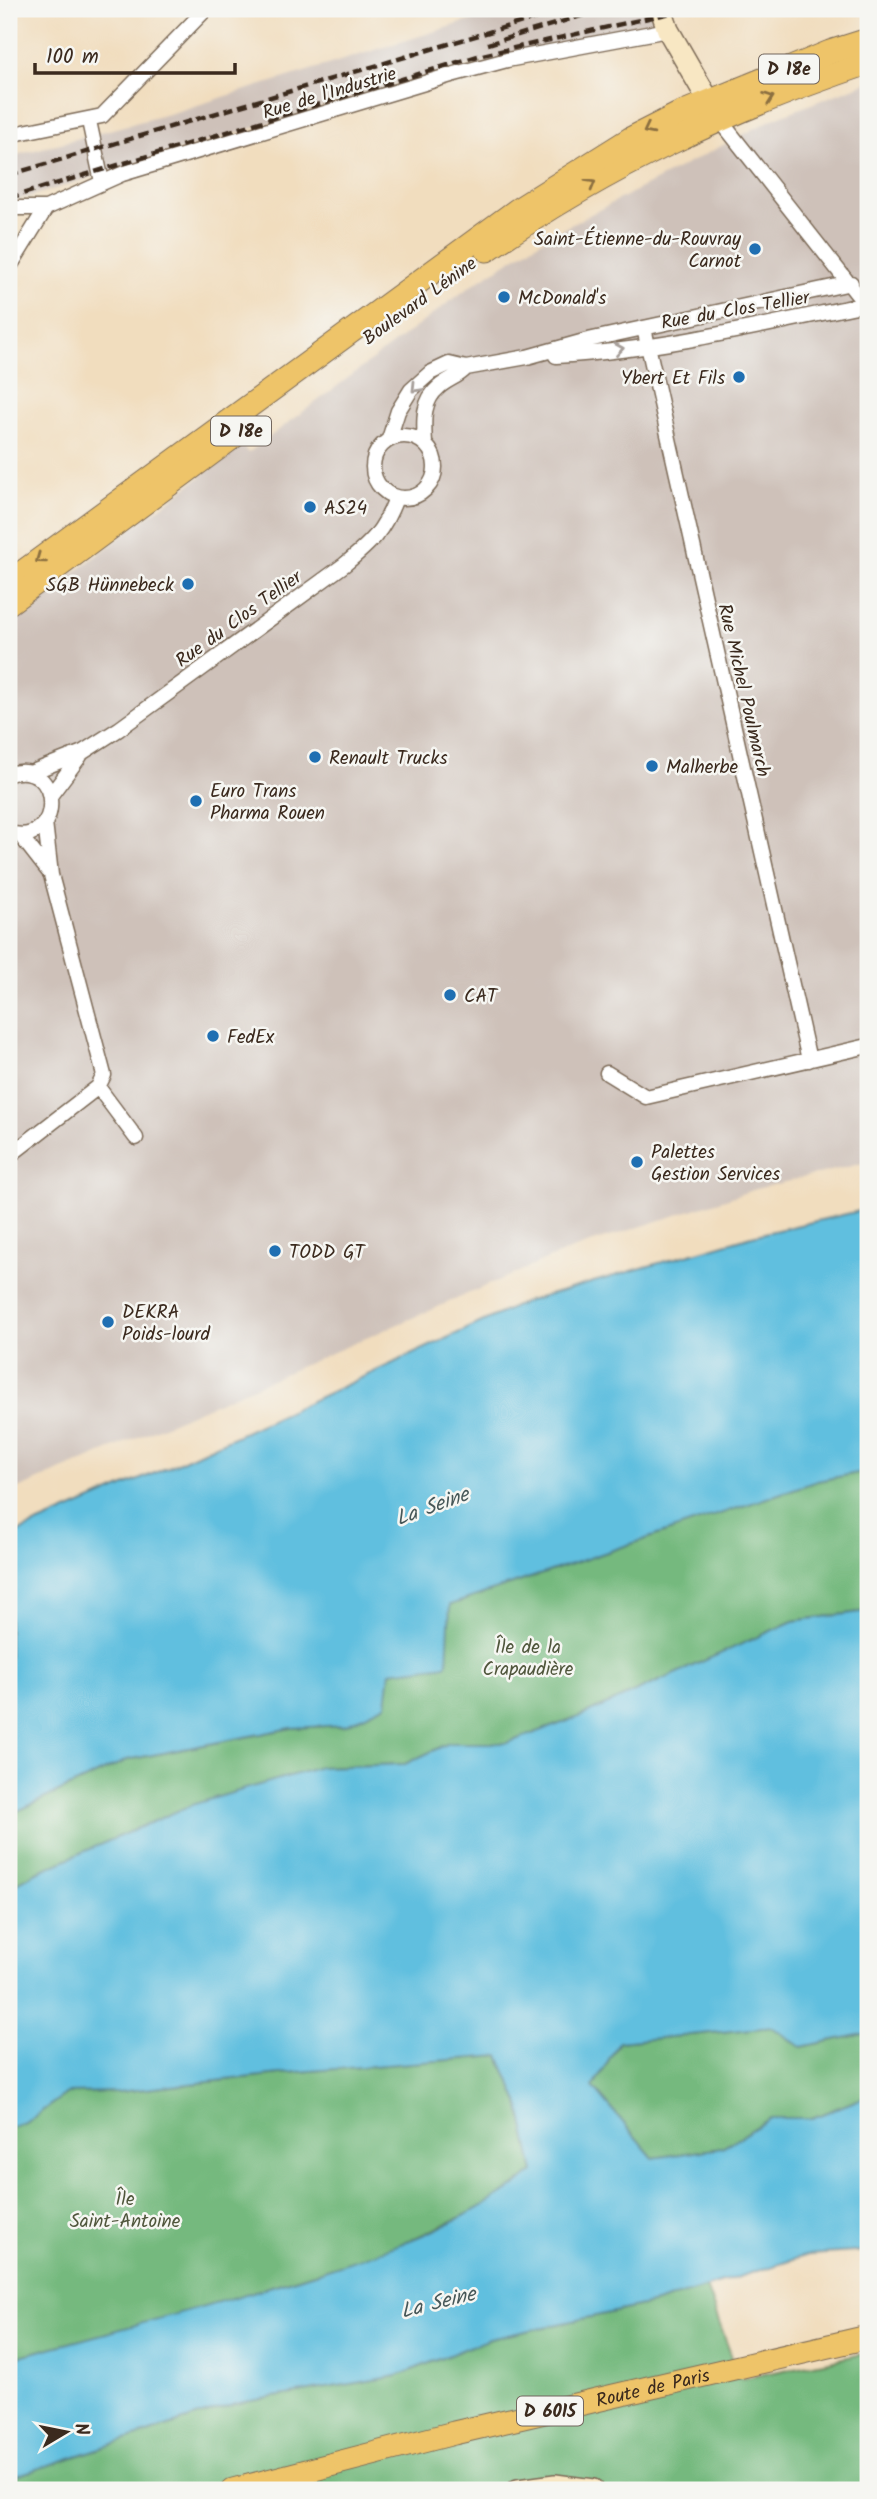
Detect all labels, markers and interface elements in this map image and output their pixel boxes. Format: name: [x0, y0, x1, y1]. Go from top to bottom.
scale bar: [35, 32, 234, 76]
text: 100 m: [46, 41, 99, 74]
road number: D 18e: [759, 55, 819, 84]
street label: Rue de l'Industrie: [259, 59, 401, 129]
one-way arrow: [763, 92, 775, 106]
one-way arrow: [643, 122, 655, 135]
one-way arrow: [584, 179, 596, 192]
place label: Saint-Étienne-du-Rouvray Carnot: [534, 225, 742, 277]
marker: Saint-Étienne-du-Rouvray Carnot: [747, 241, 763, 257]
street label: Boulevard Lénine: [357, 249, 484, 354]
street label: Rue du Clos Tellier: [659, 283, 814, 339]
place label: McDonald's: [518, 284, 606, 314]
marker: McDonald's: [496, 289, 512, 305]
one-way arrow: [613, 342, 625, 357]
place label: Ybert Et Fils: [621, 364, 725, 394]
marker: Ybert Et Fils: [731, 369, 747, 385]
one-way arrow: [411, 379, 424, 392]
road number: D 18e: [211, 416, 271, 446]
place label: AS24: [324, 494, 367, 524]
marker: AS24: [302, 499, 318, 515]
one-way arrow: [35, 551, 48, 563]
street label: Rue du Clos Tellier: [170, 562, 310, 676]
place label: SGB Hünnebeck: [46, 571, 174, 601]
marker: SGB Hünnebeck: [180, 576, 196, 592]
street label: Rue Michel Poulmarch: [709, 601, 778, 780]
place label: Renault Trucks: [329, 744, 448, 774]
marker: Renault Trucks: [307, 749, 323, 765]
place label: Malherbe: [666, 753, 739, 783]
marker: Malherbe: [644, 758, 660, 774]
place label: Euro Trans Pharma Rouen: [210, 777, 325, 829]
marker: Euro Trans Pharma Rouen: [188, 793, 204, 809]
place label: CAT: [464, 982, 499, 1012]
marker: CAT: [442, 987, 458, 1003]
place label: FedEx: [227, 1023, 275, 1053]
marker: FedEx: [205, 1028, 221, 1044]
place label: Palettes Gestion Services: [651, 1138, 780, 1190]
marker: Palettes Gestion Services: [629, 1154, 645, 1170]
place label: TODD GT: [289, 1238, 367, 1268]
marker: TODD GT: [267, 1243, 283, 1259]
place label: DEKRA Poids-lourd: [122, 1298, 210, 1350]
marker: DEKRA Poids-lourd: [100, 1314, 116, 1330]
water label: La Seine: [391, 1478, 476, 1536]
park label: Île de la Crapaudière: [483, 1633, 574, 1685]
park label: Île Saint-Antoine: [70, 2185, 181, 2237]
water label: La Seine: [398, 2278, 482, 2329]
street label: Route de Paris: [593, 2361, 713, 2417]
road number: D 6015: [517, 2396, 583, 2426]
north arrow: [32, 2398, 102, 2468]
text: N: [65, 2421, 97, 2438]

